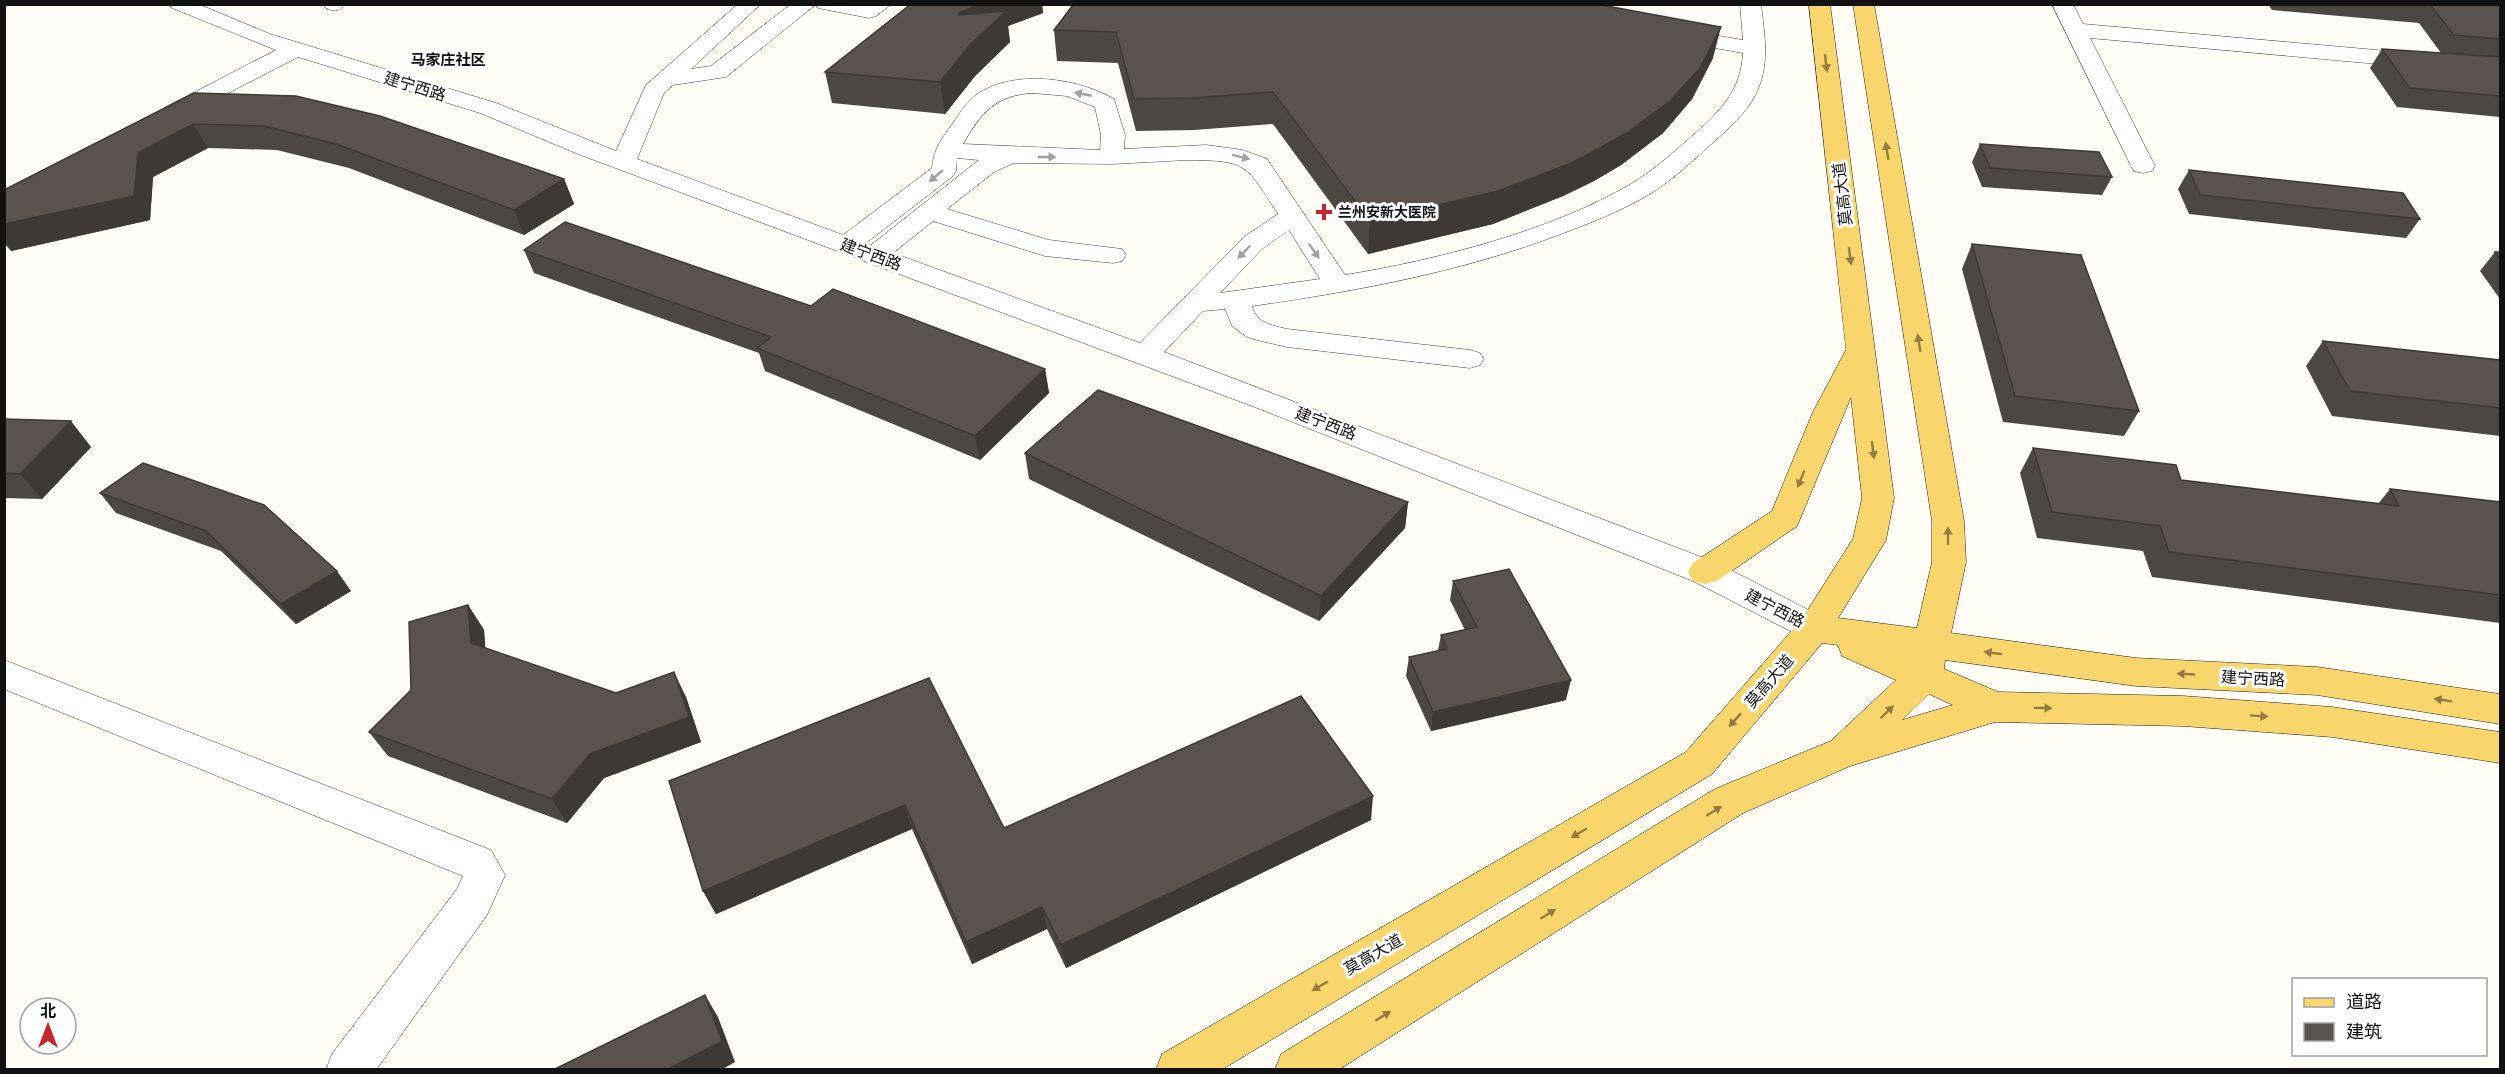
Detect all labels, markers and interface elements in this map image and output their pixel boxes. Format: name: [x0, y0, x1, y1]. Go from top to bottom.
district label: 马家庄社区: [410, 51, 486, 68]
one-way arrow: [1822, 53, 1831, 72]
street label: 建宁西路: [382, 69, 448, 104]
one-way arrow: [1074, 89, 1093, 98]
one-way arrow: [1883, 141, 1892, 160]
one-way arrow: [1037, 152, 1056, 162]
one-way arrow: [1232, 153, 1250, 163]
street label: 莫高大道: [1830, 161, 1855, 227]
one-way arrow: [929, 169, 944, 182]
marker: 兰州安新大医院: [1315, 203, 1333, 221]
place label: 兰州安新大医院: [1338, 204, 1436, 220]
street label: 建宁西路: [838, 236, 904, 273]
one-way arrow: [1308, 242, 1320, 258]
one-way arrow: [1238, 245, 1252, 259]
one-way arrow: [1845, 247, 1854, 266]
one-way arrow: [1914, 333, 1923, 352]
street label: 建宁西路: [1293, 404, 1359, 443]
one-way arrow: [1868, 440, 1877, 459]
one-way arrow: [1796, 470, 1805, 488]
one-way arrow: [1943, 526, 1953, 545]
street label: 建宁西路: [1742, 586, 1807, 631]
one-way arrow: [1983, 649, 2002, 658]
street label: 莫高大道: [1742, 652, 1797, 711]
street label: 建宁西路: [2221, 668, 2285, 689]
one-way arrow: [2177, 670, 2196, 679]
one-way arrow: [2433, 695, 2452, 704]
one-way arrow: [2034, 704, 2053, 713]
one-way arrow: [1879, 705, 1893, 719]
one-way arrow: [1729, 712, 1742, 727]
one-way arrow: [2249, 712, 2268, 721]
one-way arrow: [1706, 805, 1722, 816]
one-way arrow: [1571, 828, 1587, 839]
one-way arrow: [1540, 908, 1556, 919]
street label: 莫高大道: [1341, 931, 1405, 978]
legend: [2292, 978, 2487, 1056]
one-way arrow: [1312, 980, 1329, 990]
text: 道路: [2346, 992, 2382, 1012]
north arrow: [18, 996, 78, 1056]
text: 北: [40, 1003, 56, 1020]
one-way arrow: [1374, 1011, 1391, 1022]
text: 建筑: [2346, 1022, 2382, 1042]

